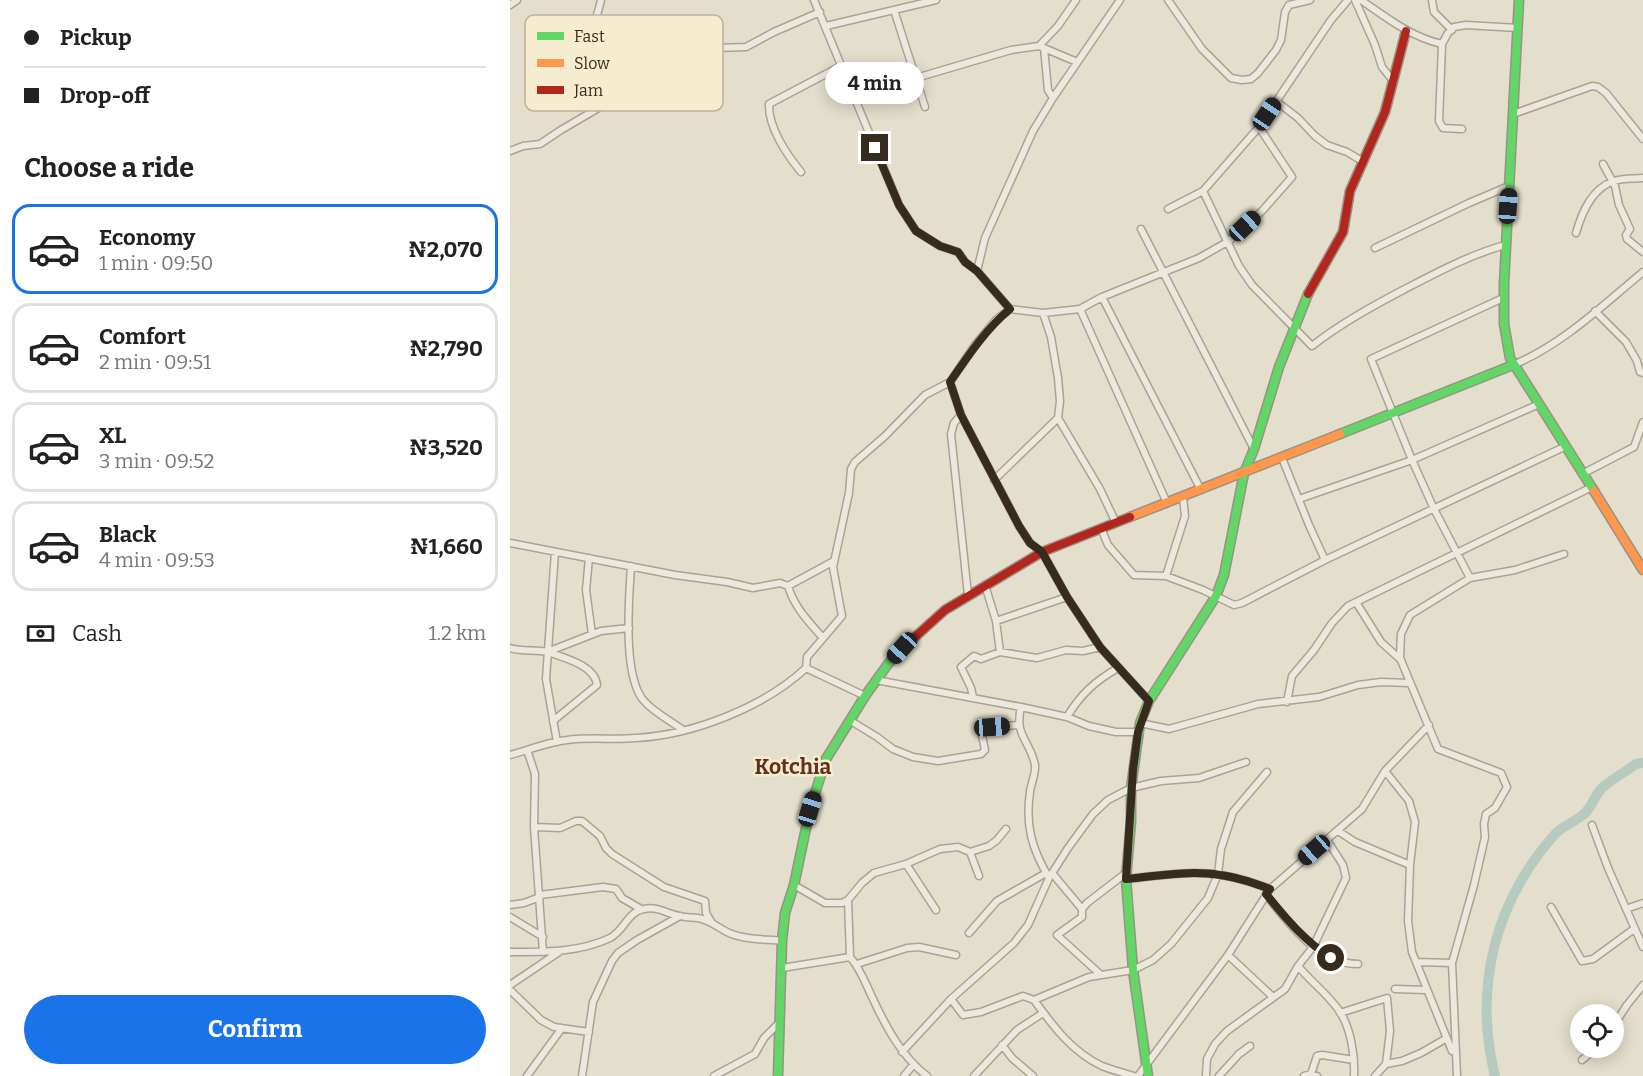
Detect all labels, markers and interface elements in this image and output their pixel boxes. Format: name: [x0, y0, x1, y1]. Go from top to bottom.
legend: [525, 15, 723, 111]
text: Pickup: [60, 24, 132, 51]
text: Fast: [574, 27, 605, 46]
text: Slow: [574, 54, 610, 73]
callout: 4 min: [826, 61, 925, 103]
text: 4 min: [847, 71, 902, 95]
text: Jam: [573, 81, 603, 100]
text: Drop-off: [60, 82, 150, 109]
car: [1249, 94, 1285, 134]
route end: [861, 134, 888, 161]
text: Choose a ride: [24, 152, 194, 184]
car: [1498, 187, 1518, 225]
car: [1226, 207, 1264, 245]
icon: car: [27, 222, 81, 276]
text: Economy: [99, 224, 195, 251]
text: ₦2,070: [408, 236, 483, 263]
text: 1 min · 09:50: [99, 251, 213, 275]
icon: car: [27, 321, 81, 375]
text: Comfort: [99, 323, 186, 350]
text: ₦2,790: [409, 335, 483, 362]
text: 2 min · 09:51: [99, 350, 211, 374]
icon: car: [27, 420, 81, 474]
text: XL: [99, 422, 126, 449]
text: ₦3,520: [409, 434, 483, 461]
text: 3 min · 09:52: [99, 449, 214, 473]
icon: car: [27, 519, 81, 573]
text: Black: [99, 521, 156, 548]
text: ₦1,660: [410, 533, 483, 560]
text: 4 min · 09:53: [99, 548, 215, 572]
icon: cash: [24, 617, 57, 650]
text: Cash: [72, 620, 122, 647]
text: 1.2 km: [428, 621, 486, 645]
car: [883, 629, 921, 667]
car: [973, 717, 1011, 737]
district label: Kotchia: [755, 754, 832, 780]
car: [796, 789, 824, 829]
car: [1295, 831, 1333, 869]
route start: [1317, 944, 1344, 971]
button: Confirm: [24, 995, 486, 1064]
map controls: [1570, 1004, 1624, 1058]
button: locate: [1570, 1004, 1624, 1058]

